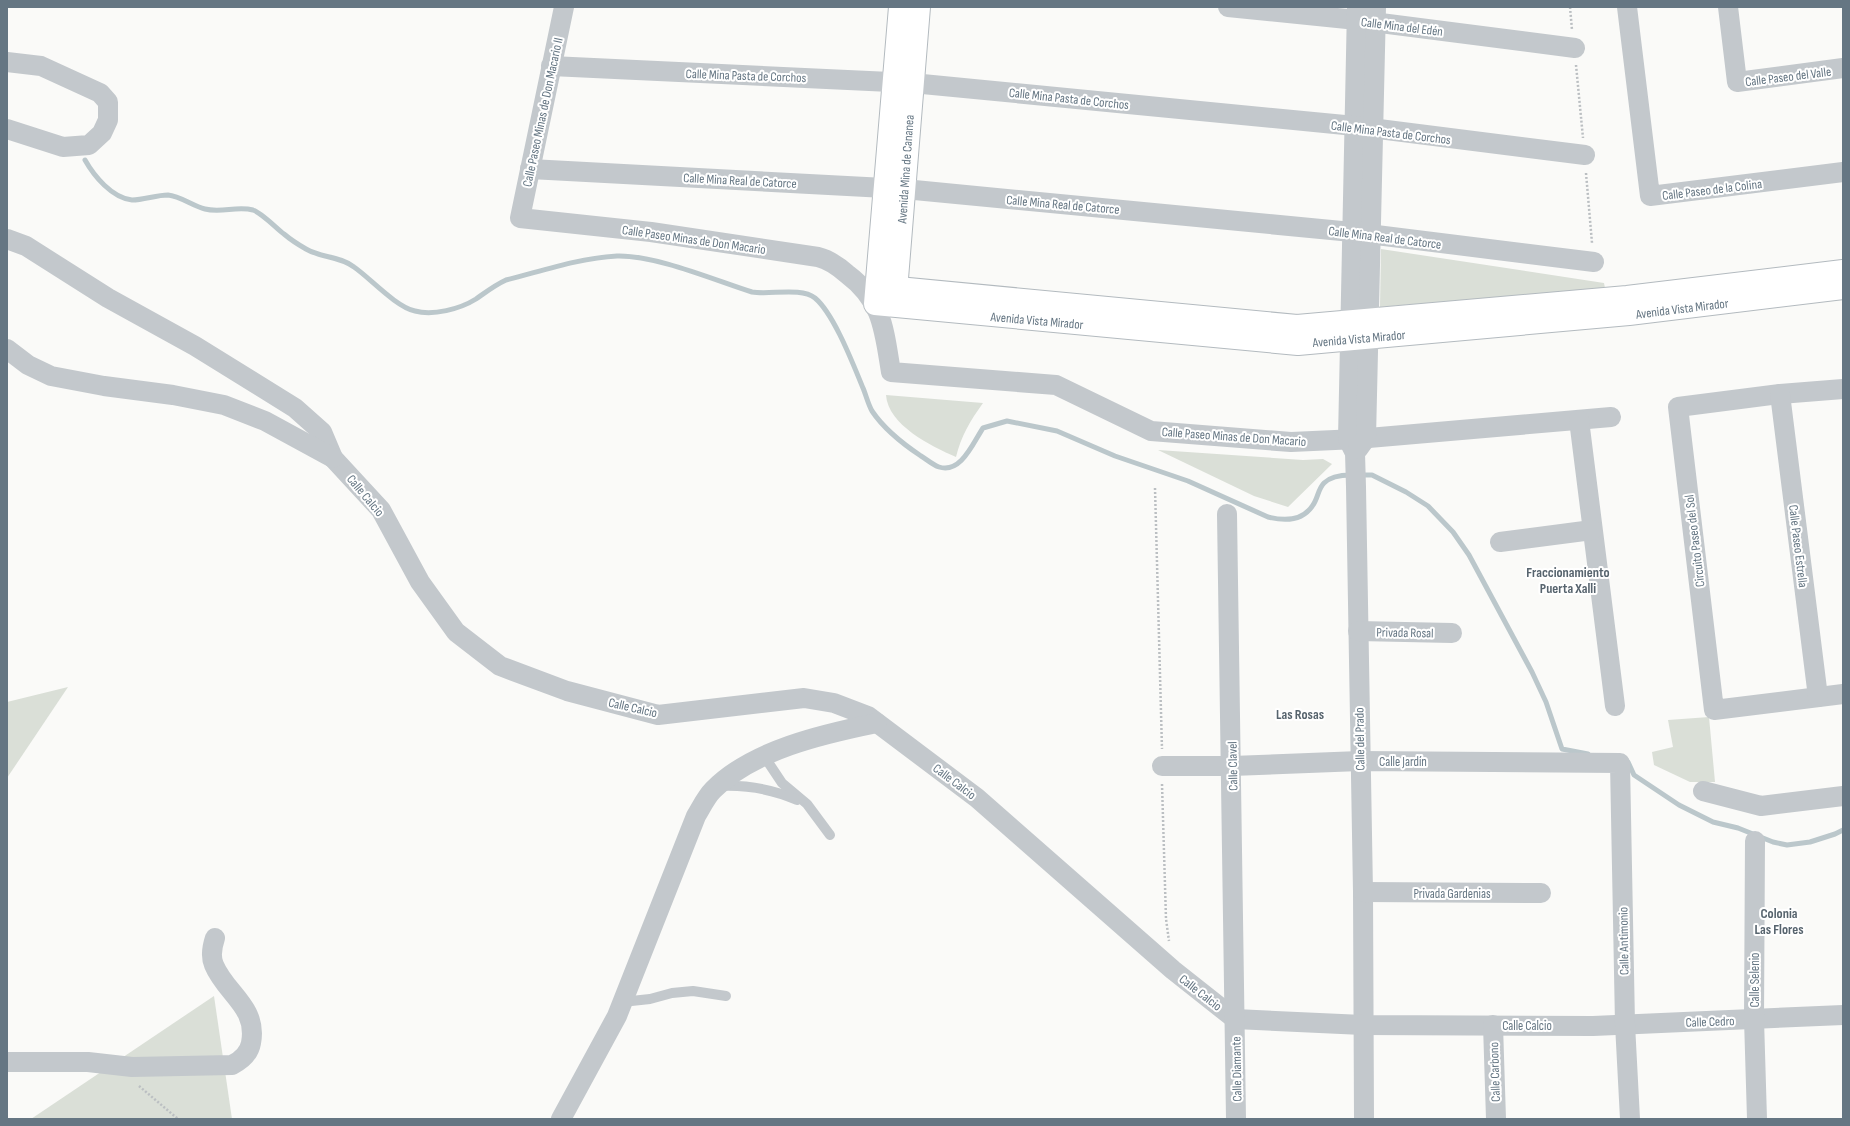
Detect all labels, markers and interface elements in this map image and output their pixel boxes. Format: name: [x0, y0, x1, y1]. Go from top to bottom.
street label: Calle Mina del Edén: [1360, 14, 1444, 40]
street label: Calle Paseo Minas de Don Macario II: [519, 36, 567, 188]
street label: Calle Paseo del Valle: [1744, 64, 1832, 90]
street label: Calle Mina Pasta de Corchos: [685, 66, 807, 86]
street label: Calle Mina Pasta de Corchos: [1008, 85, 1130, 113]
street label: Avenida Mina de Cananea: [894, 114, 918, 225]
street label: Calle Mina Pasta de Corchos: [1330, 118, 1452, 148]
street label: Calle Mina Real de Catorce: [683, 170, 797, 192]
street label: Calle Paseo de la Colina: [1661, 176, 1763, 204]
street label: Calle Mina Real de Catorce: [1006, 192, 1120, 218]
street label: Calle Paseo Minas de Don Macario: [621, 222, 767, 258]
street label: Calle Mina Real de Catorce: [1328, 223, 1442, 253]
street label: Avenida Vista Mirador: [1634, 295, 1730, 323]
street label: Avenida Vista Mirador: [989, 309, 1084, 333]
street label: Avenida Vista Mirador: [1311, 327, 1406, 351]
street label: Calle Paseo Minas de Don Macario: [1161, 424, 1307, 450]
street label: Calle Calcio: [343, 471, 387, 520]
street label: Circuito Paseo del Sol: [1681, 494, 1709, 588]
street label: Calle Paseo Estrella: [1785, 504, 1811, 589]
district label: Fraccionamiento Puerta Xalli: [1526, 564, 1610, 597]
street label: Privada Rosal: [1376, 625, 1434, 641]
street label: Calle Calcio: [607, 695, 659, 721]
district label: Las Rosas: [1276, 706, 1324, 723]
street label: Calle del Prado: [1351, 707, 1369, 771]
street label: Calle Clavel: [1225, 741, 1241, 791]
street label: Calle Jardín: [1379, 754, 1427, 770]
street label: Calle Calcio: [930, 760, 979, 803]
street label: Privada Gardenias: [1413, 886, 1491, 902]
district label: Colonia Las Flores: [1754, 905, 1804, 938]
street label: Calle Antimonio: [1615, 907, 1633, 975]
street label: Calle Selenio: [1747, 952, 1763, 1008]
street label: Calle Calcio: [1176, 971, 1225, 1014]
street label: Calle Cedro: [1685, 1013, 1735, 1031]
street label: Calle Calcio: [1502, 1018, 1552, 1034]
street label: Calle Diamante: [1228, 1036, 1246, 1102]
street label: Calle Carbono: [1486, 1042, 1504, 1102]

